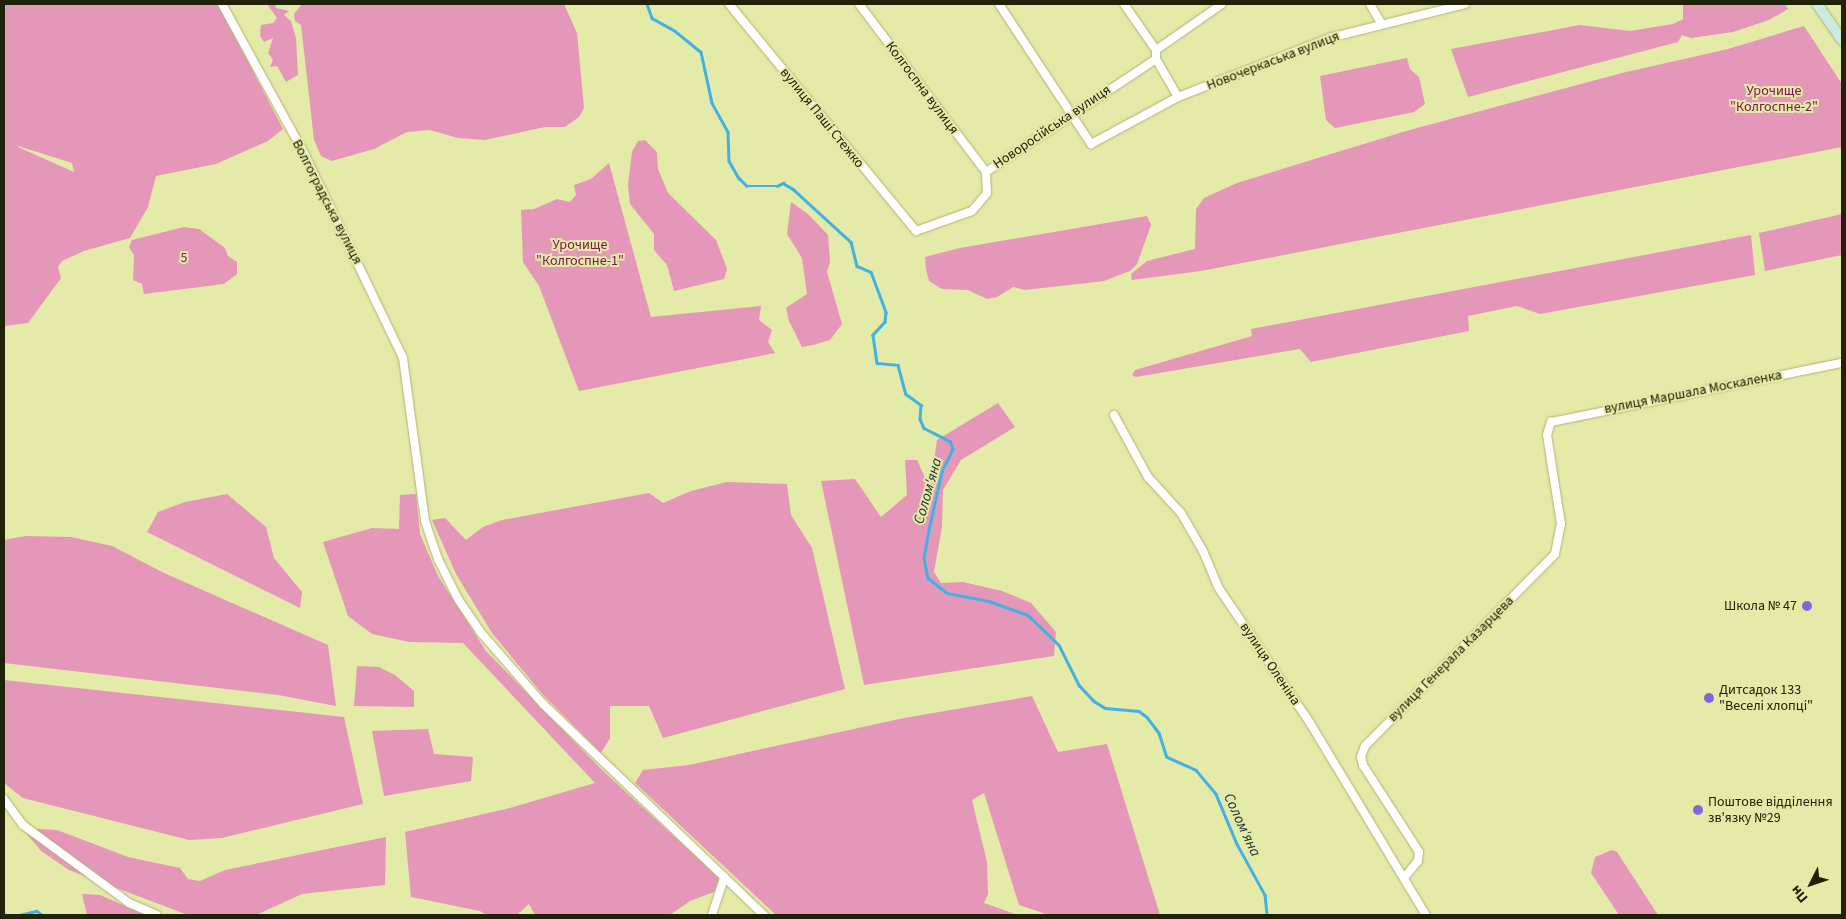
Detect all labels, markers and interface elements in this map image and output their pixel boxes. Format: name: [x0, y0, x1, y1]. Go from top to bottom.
street label: Новочеркаська вулиця: [1204, 28, 1342, 94]
street label: Колгоспна вулиця: [882, 38, 962, 138]
street label: вулиця Паші Стежко: [776, 64, 868, 172]
street label: Новоросійська вулиця: [990, 81, 1114, 173]
park label: Урочище "Колгоспне-2": [1730, 83, 1818, 115]
street label: Волгоградська вулиця: [288, 137, 366, 267]
park label: Урочище "Колгоспне-1": [536, 237, 624, 270]
park label: 5: [181, 250, 187, 266]
street label: вулиця Маршала Москаленка: [1603, 367, 1783, 417]
water label: Солом'яна: [910, 456, 946, 526]
street label: вулиця Генерала Казарцева: [1385, 593, 1517, 725]
place label: Школа № 47: [1724, 598, 1797, 614]
marker: Школа № 47: [1801, 600, 1813, 612]
street label: вулиця Оленіна: [1236, 619, 1304, 709]
place label: Дитсадок 133 "Веселі хлопці": [1719, 682, 1813, 714]
marker: Дитсадок 133 "Веселі хлопці": [1703, 692, 1715, 704]
water label: Солом'яна: [1220, 790, 1264, 860]
place label: Поштове відділення зв'язку №29: [1708, 794, 1833, 826]
marker: Поштове відділення зв'язку №29: [1692, 804, 1704, 816]
north arrow: [1786, 859, 1836, 909]
text: Пн: [1786, 881, 1813, 907]

